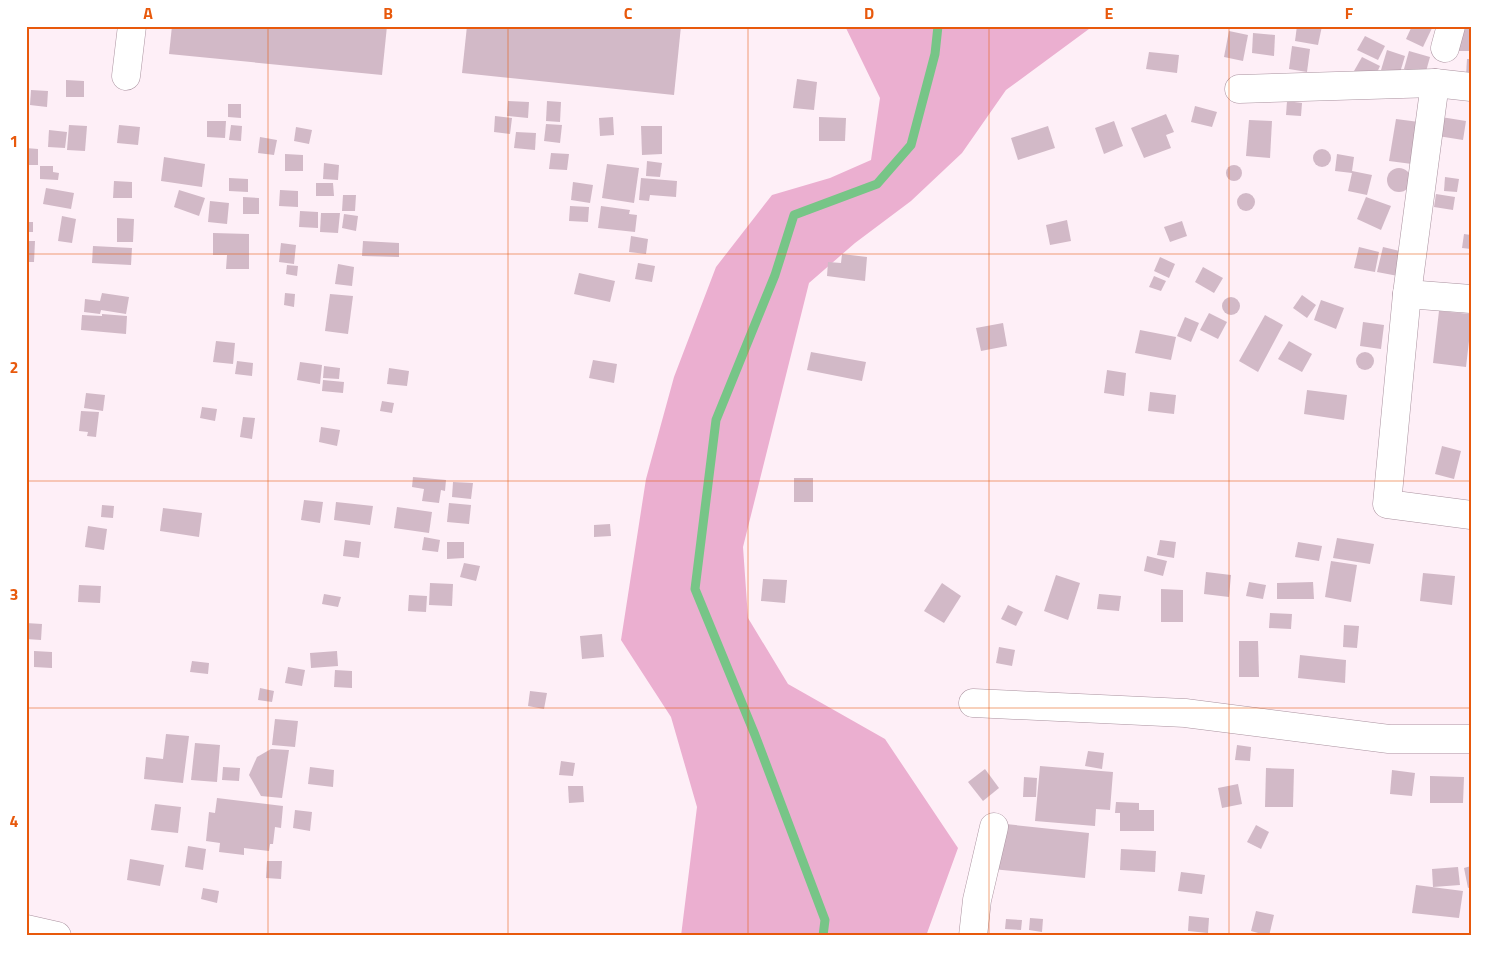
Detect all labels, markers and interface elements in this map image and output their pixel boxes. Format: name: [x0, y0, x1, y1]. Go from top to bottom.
text: A: [143, 1, 153, 25]
text: B: [383, 1, 393, 25]
text: C: [624, 1, 633, 25]
text: D: [864, 1, 874, 25]
text: E: [1105, 1, 1114, 25]
text: F: [1345, 1, 1354, 25]
text: 1: [10, 129, 18, 153]
text: 2: [10, 355, 18, 379]
text: 3: [10, 582, 18, 606]
text: 4: [10, 809, 19, 833]

